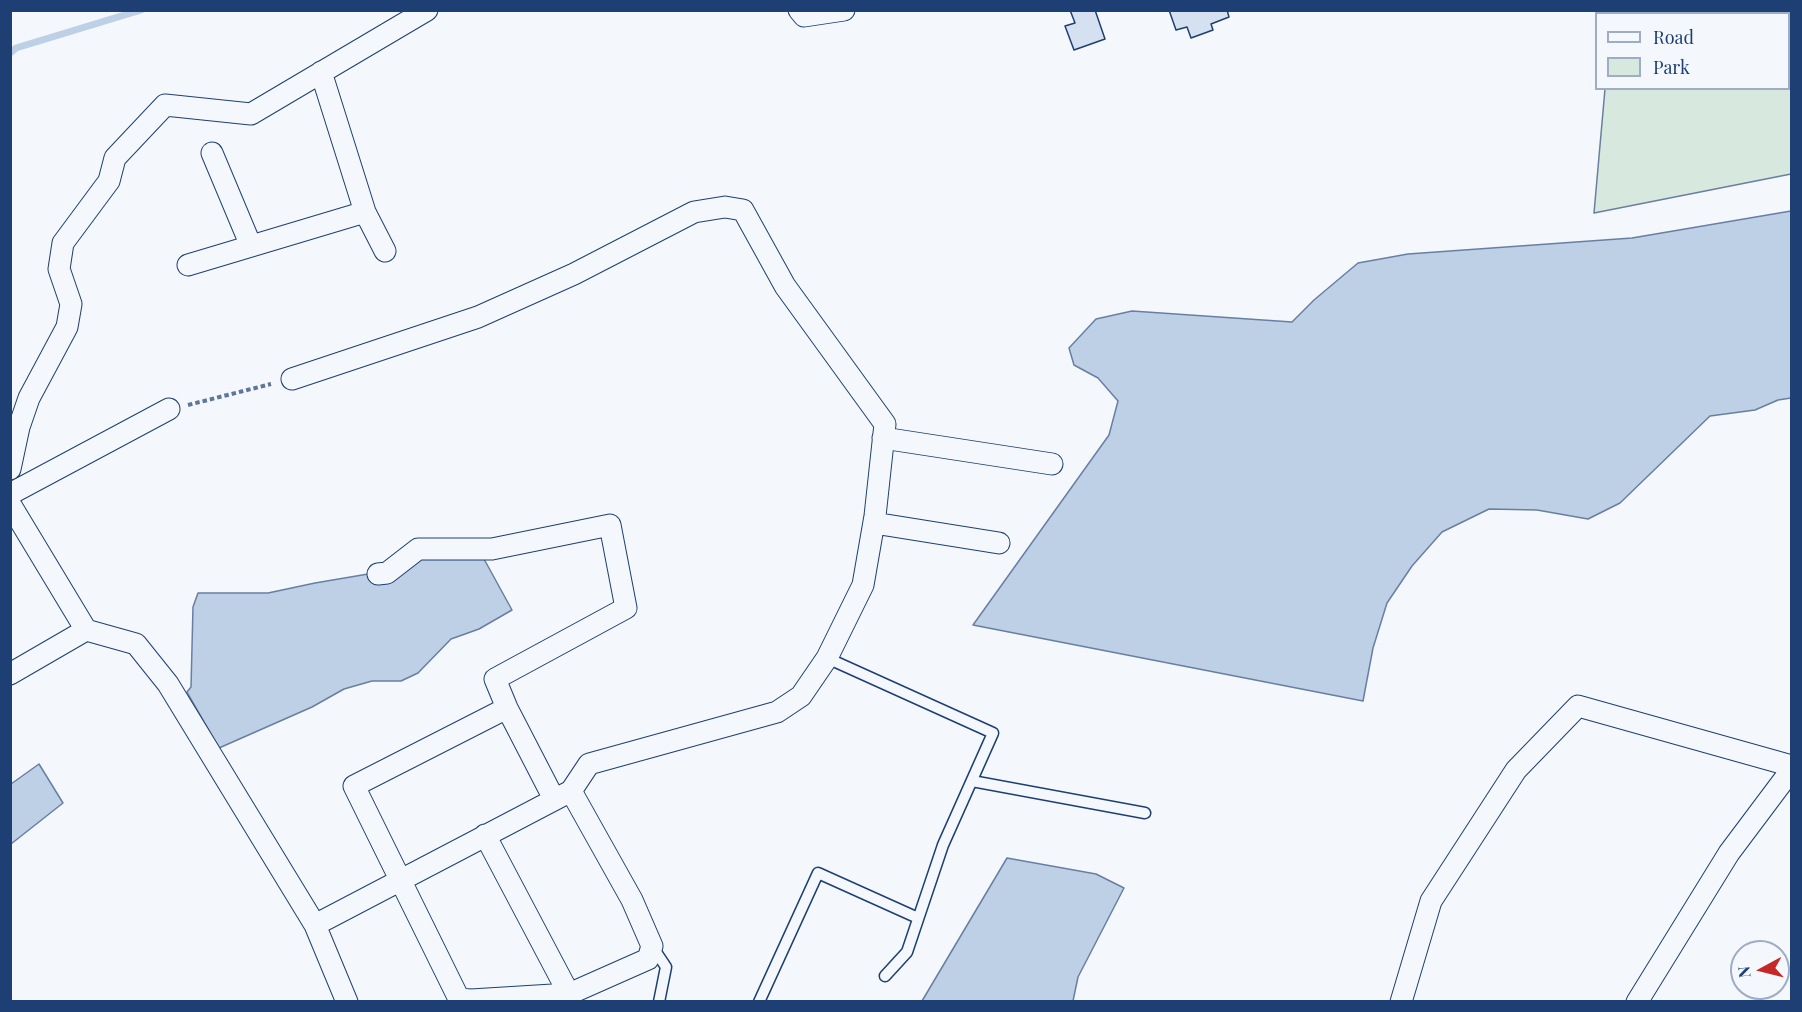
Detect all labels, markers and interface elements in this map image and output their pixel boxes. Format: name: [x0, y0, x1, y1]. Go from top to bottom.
legend: [1595, 12, 1790, 90]
text: Road: [1653, 25, 1694, 49]
text: Park: [1653, 55, 1690, 79]
north arrow: [1730, 940, 1790, 1000]
text: N: [1732, 965, 1755, 979]

